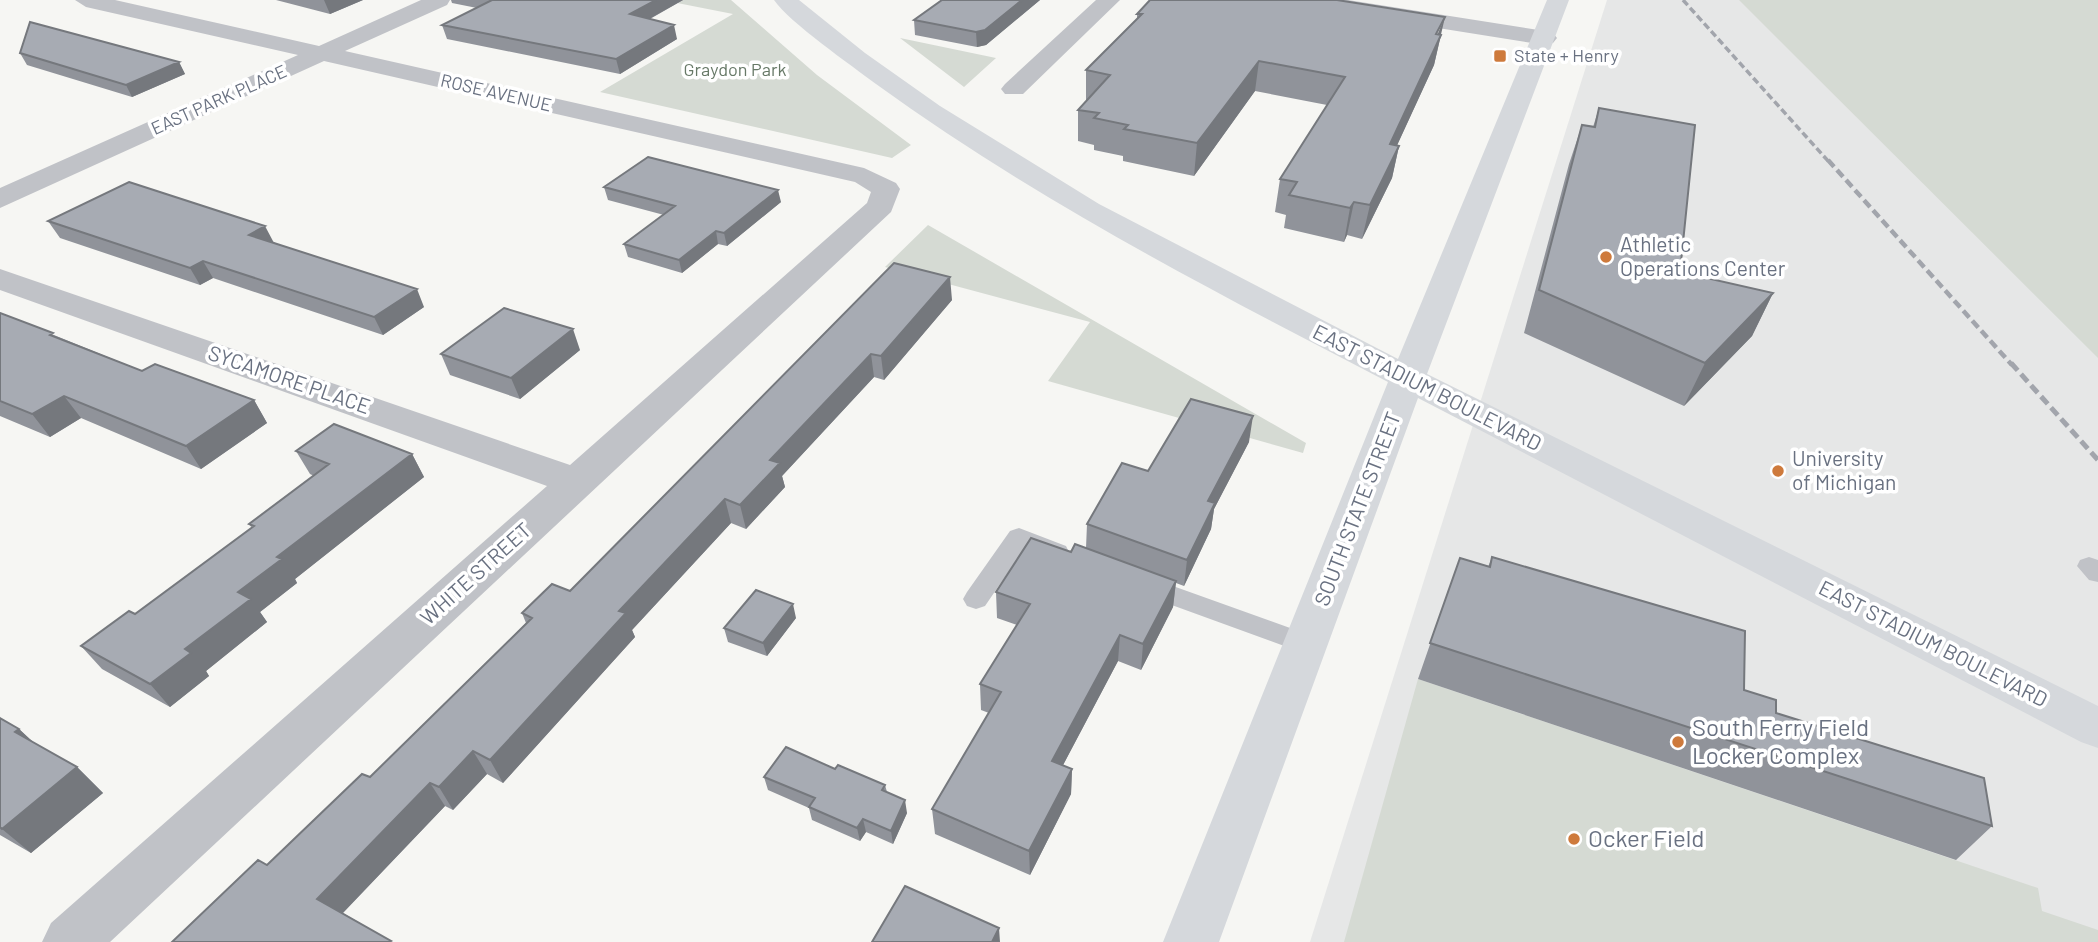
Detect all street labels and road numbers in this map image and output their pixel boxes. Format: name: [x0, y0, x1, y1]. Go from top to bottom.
street label: EAST PARK PLACE: [147, 59, 290, 139]
street label: ROSE AVENUE: [439, 69, 554, 115]
street label: EAST STADIUM BOULEVARD: [1309, 318, 1546, 455]
street label: SYCAMORE PLACE: [205, 339, 374, 418]
street label: SOUTH STATE STREET: [1308, 408, 1405, 609]
street label: WHITE STREET: [414, 517, 536, 629]
street label: EAST STADIUM BOULEVARD: [1815, 574, 2052, 711]

